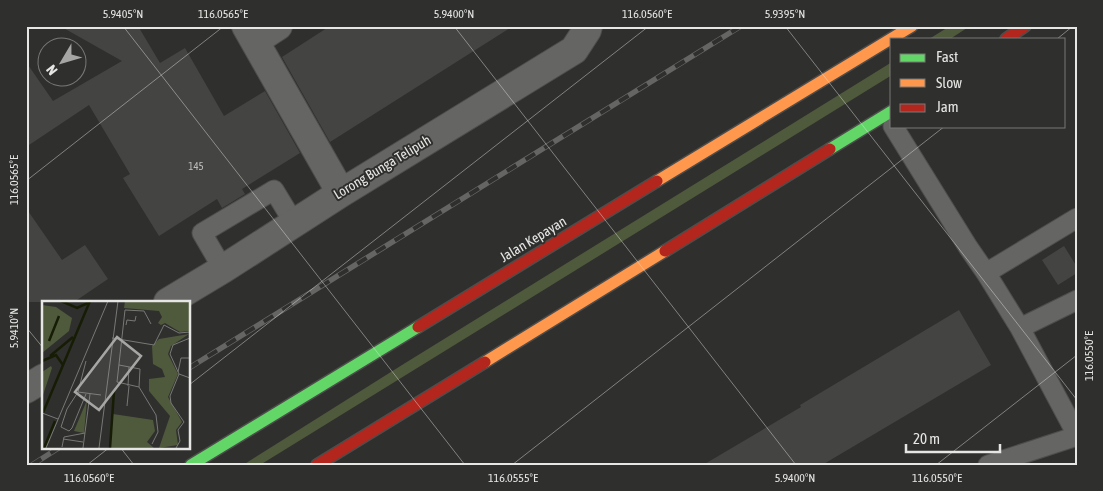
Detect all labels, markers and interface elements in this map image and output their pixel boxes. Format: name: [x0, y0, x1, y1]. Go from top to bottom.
text: 5.9405°N: [103, 7, 143, 21]
text: 116.0565°E: [198, 7, 248, 21]
text: 5.9400°N: [434, 7, 474, 21]
text: 116.0560°E: [622, 7, 672, 21]
text: 5.9395°N: [765, 7, 805, 21]
north arrow: [38, 38, 88, 88]
legend: [890, 38, 1066, 128]
text: Fast: [936, 48, 958, 65]
text: N: [43, 62, 61, 78]
text: Slow: [936, 74, 962, 91]
text: Jam: [936, 98, 959, 115]
street label: Lorong Bunga Telipuh: [330, 132, 434, 202]
text: 116.0565°E: [7, 155, 21, 205]
house number: 145: [188, 160, 204, 172]
street label: Jalan Kepayan: [497, 213, 569, 265]
inset map: [42, 301, 190, 448]
text: 5.9410°N: [7, 308, 21, 348]
text: 116.0550°E: [1082, 331, 1096, 381]
scale bar: [906, 421, 999, 453]
text: 20 m: [913, 430, 940, 447]
text: 116.0560°E: [64, 471, 114, 485]
text: 116.0555°E: [488, 471, 538, 485]
text: 5.9400°N: [775, 471, 815, 485]
text: 116.0550°E: [912, 471, 962, 485]

